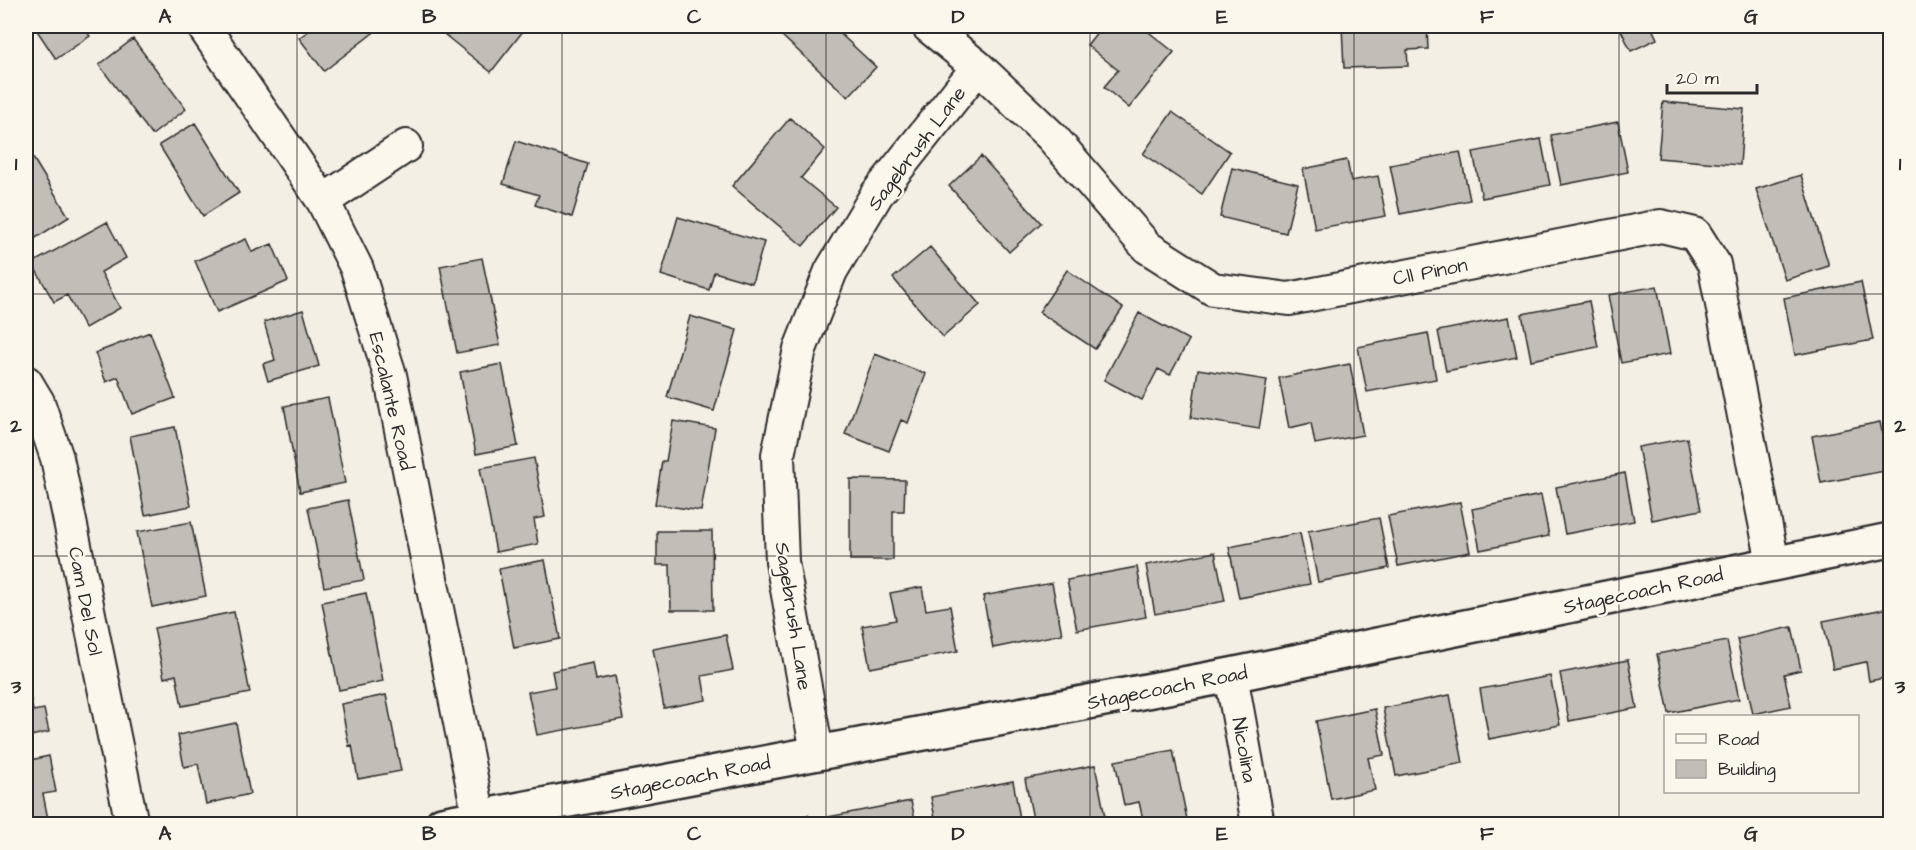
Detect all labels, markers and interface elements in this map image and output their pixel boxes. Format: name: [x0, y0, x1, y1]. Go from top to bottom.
text: A: [159, 3, 172, 31]
text: B: [422, 3, 437, 31]
text: C: [687, 3, 702, 31]
text: D: [952, 3, 965, 31]
text: E: [1216, 3, 1228, 31]
text: F: [1480, 3, 1495, 31]
text: G: [1744, 3, 1758, 31]
scale bar: [1667, 57, 1757, 95]
text: 20 m: [1676, 66, 1719, 91]
street label: Sagebrush Lane: [861, 80, 974, 217]
text: 1: [15, 150, 18, 178]
text: 1: [1899, 150, 1902, 178]
street label: Cll Pinon: [1390, 251, 1470, 293]
street label: Escalante Road: [362, 329, 421, 473]
text: 2: [9, 412, 22, 440]
text: 2: [1893, 412, 1906, 440]
street label: Sagebrush Lane: [767, 540, 819, 692]
street label: Cam Del Sol: [61, 544, 109, 658]
street label: Stagecoach Road: [1561, 560, 1726, 623]
street label: Stagecoach Road: [1085, 659, 1250, 718]
text: 3: [10, 673, 22, 701]
text: 3: [1894, 673, 1906, 701]
street label: Nicolina: [1225, 715, 1264, 785]
legend: [1664, 715, 1859, 793]
text: Road: [1718, 727, 1759, 752]
street label: Stagecoach Road: [608, 749, 773, 808]
text: Building: [1718, 757, 1776, 783]
text: A: [159, 820, 172, 848]
text: B: [422, 820, 437, 848]
text: C: [687, 820, 702, 848]
text: D: [952, 820, 965, 848]
text: E: [1216, 820, 1228, 848]
text: F: [1480, 820, 1495, 848]
text: G: [1744, 820, 1758, 848]

